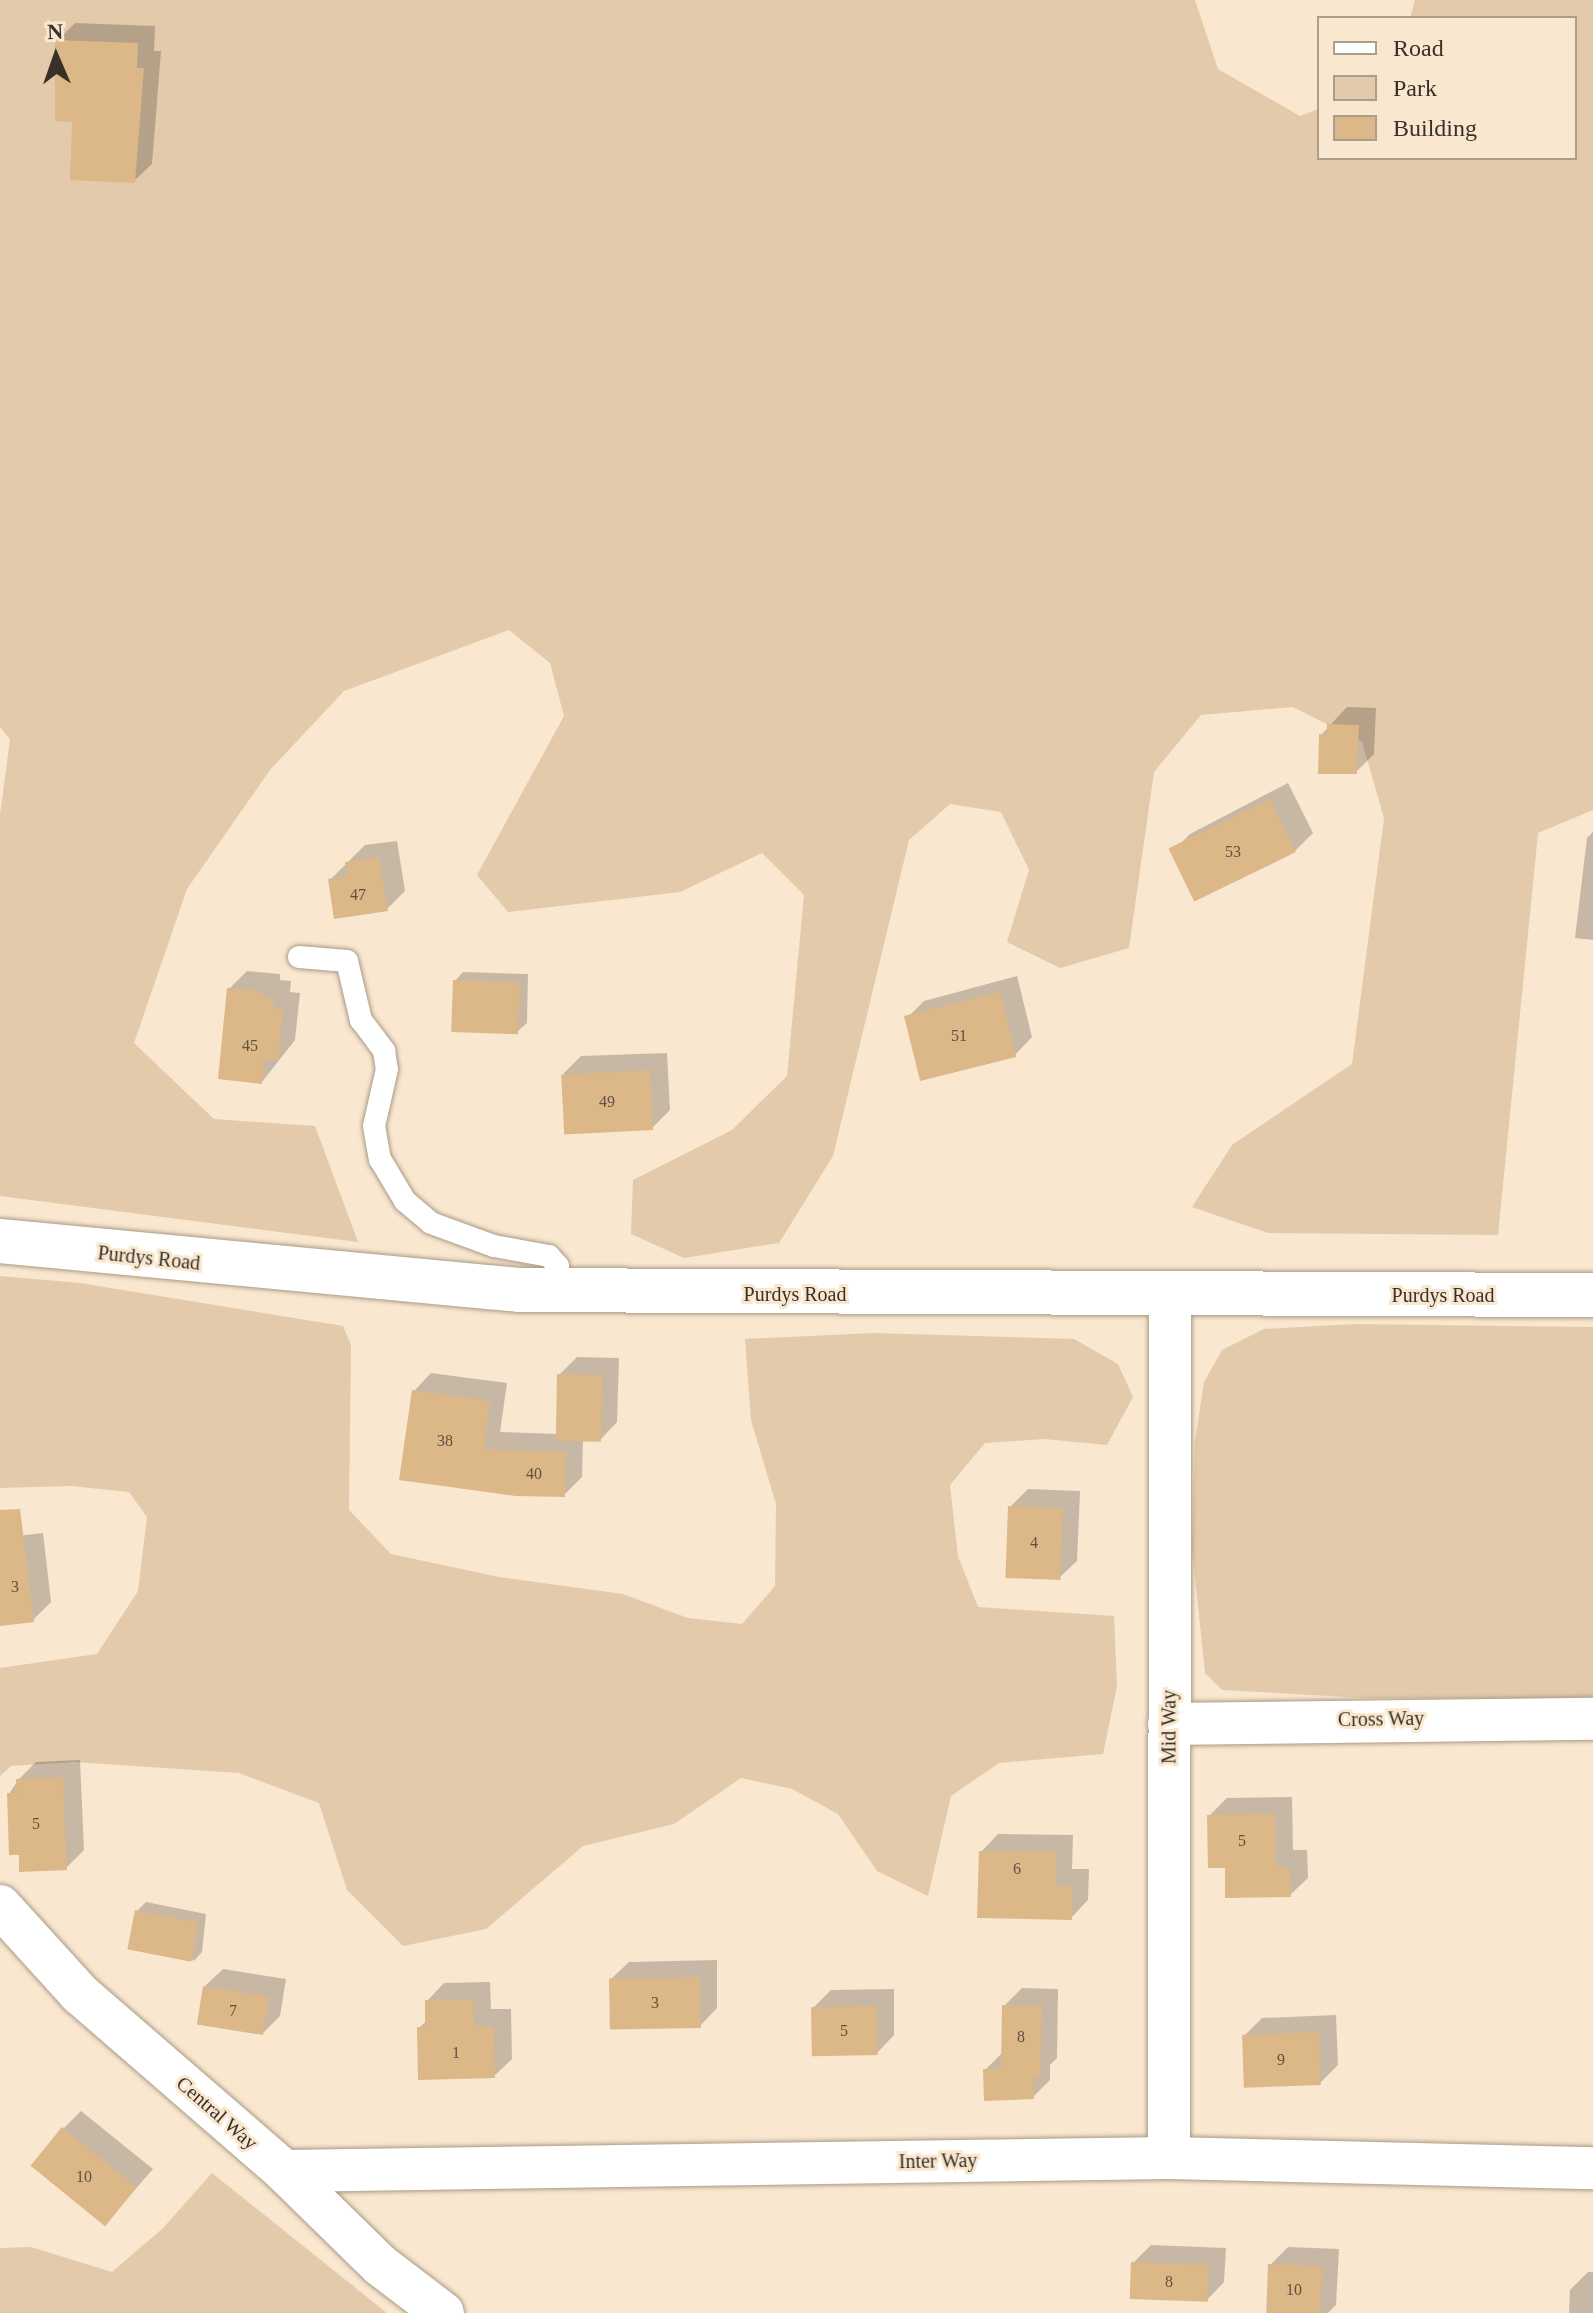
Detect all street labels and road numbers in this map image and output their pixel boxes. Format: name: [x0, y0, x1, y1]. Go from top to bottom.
street label: Purdys Road: [97, 1241, 201, 1275]
street label: Purdys Road: [744, 1282, 846, 1306]
street label: Purdys Road: [1392, 1283, 1494, 1307]
street label: Mid Way: [1157, 1690, 1181, 1764]
street label: Cross Way: [1337, 1706, 1425, 1732]
street label: Central Way: [171, 2071, 263, 2155]
street label: Inter Way: [898, 2148, 978, 2174]

